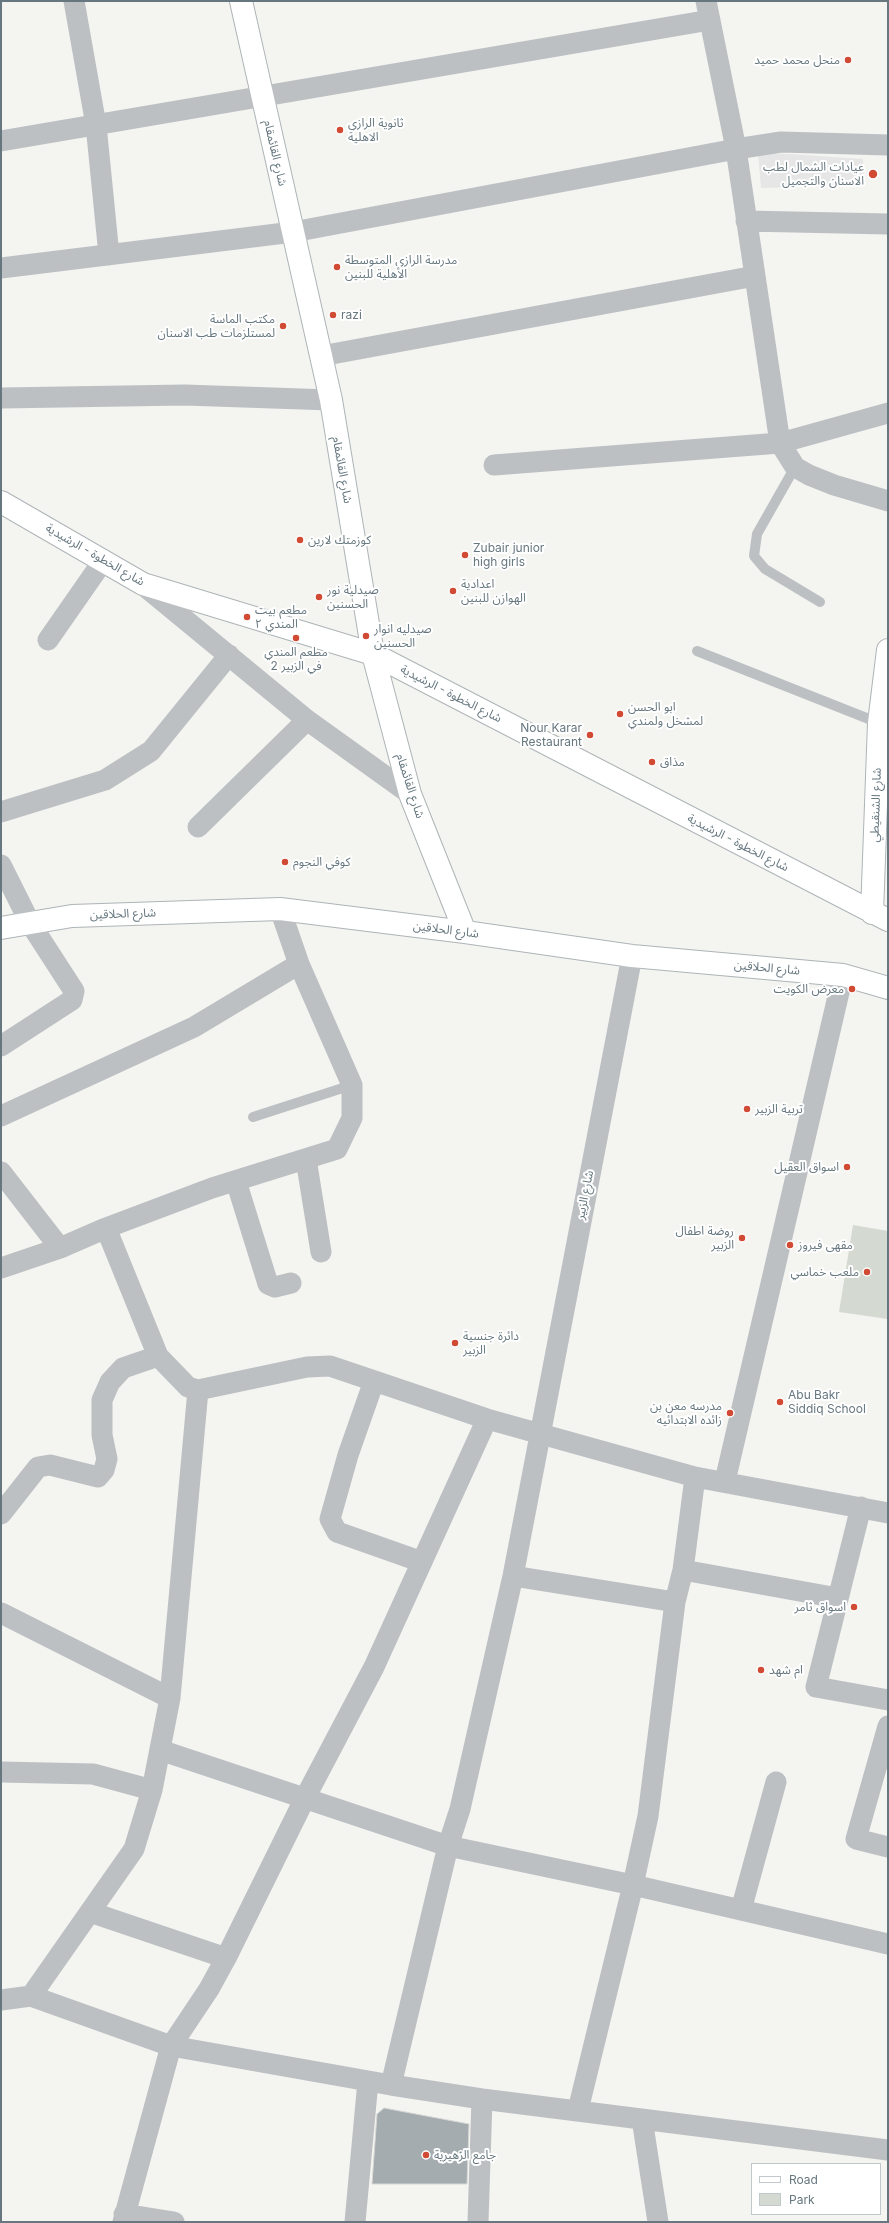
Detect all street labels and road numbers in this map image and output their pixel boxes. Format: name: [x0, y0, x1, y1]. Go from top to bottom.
street label: شارع القائمقام: [260, 118, 290, 188]
street label: شارع القائمقام: [329, 435, 355, 505]
street label: شارع الخطوة - الرشيدية: [43, 521, 147, 589]
street label: شارع الخطوة - الرشيدية: [398, 662, 504, 726]
street label: شارع القائمقام: [393, 752, 427, 820]
street label: شارع الشنقيطي: [867, 767, 885, 843]
street label: شارع الخطوة - الرشيدية: [685, 811, 791, 875]
street label: شارع الحلاقين: [90, 906, 156, 922]
street label: شارع الحلاقين: [412, 919, 480, 941]
street label: شارع الحلاقين: [733, 958, 801, 978]
street label: شارع الزبير: [573, 1169, 597, 1221]

